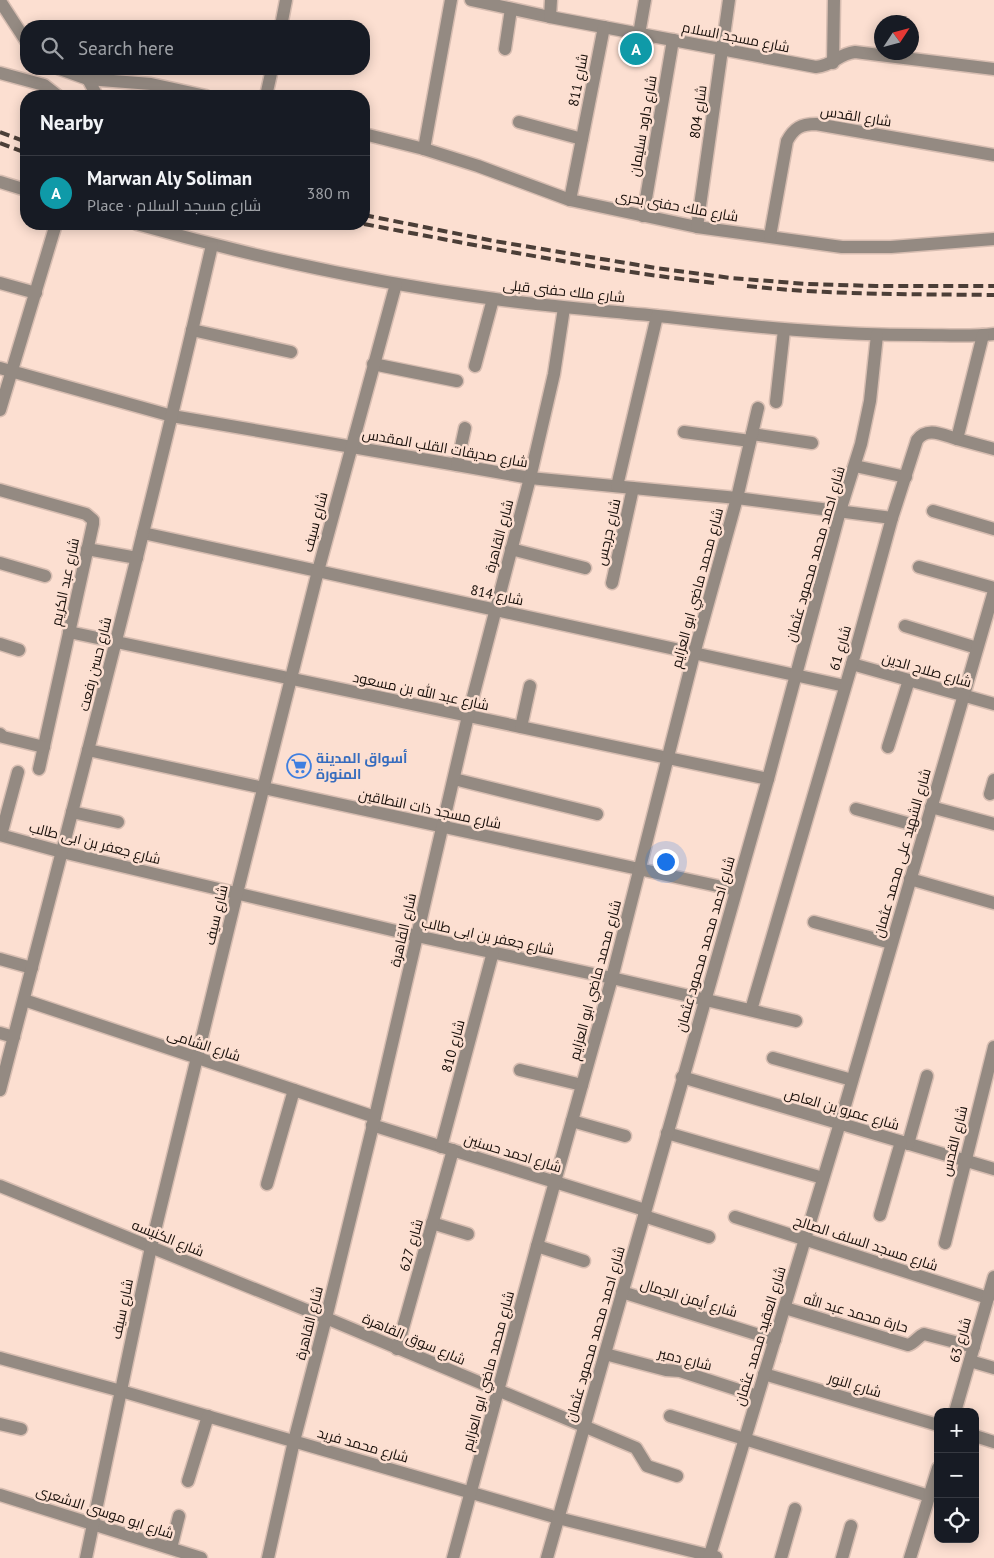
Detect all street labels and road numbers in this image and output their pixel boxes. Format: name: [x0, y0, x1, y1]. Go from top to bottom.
street label: شارع مسجد السلام: [680, 18, 791, 57]
street label: شارع 811: [564, 52, 592, 108]
street label: شارع داود سليمان: [625, 74, 661, 178]
street label: شارع 804: [685, 84, 711, 140]
street label: شارع القدس: [819, 101, 893, 131]
street label: شارع ملك حفنى بحرى: [614, 186, 740, 226]
street label: شارع ملك حفنى قبلى: [502, 276, 626, 306]
street label: شارع صديقات القلب المقدس: [361, 425, 529, 471]
street label: شارع احمد محمد محمود عثمان: [781, 464, 849, 644]
street label: شارع سيف: [298, 490, 332, 554]
street label: شارع القاهرة: [481, 497, 517, 575]
street label: شارع جرجس: [592, 497, 624, 567]
street label: شارع محمد ماضي ابو العزايم: [667, 506, 729, 670]
street label: شارع عبد الكريم: [47, 536, 84, 628]
street label: شارع 814: [469, 581, 525, 609]
street label: شارع حسن رفعت: [75, 615, 115, 713]
street label: شارع 61: [825, 623, 855, 673]
street label: شارع صلاح الدين: [880, 649, 974, 691]
street label: شارع عبد الله بن مسعود: [351, 668, 491, 714]
street label: شارع الشهيد على محمد عثمان: [869, 766, 935, 940]
street label: شارع مسجد ذات النطاقين: [357, 785, 503, 833]
street label: شارع جعفر بن ابى طالب: [27, 818, 163, 868]
street label: شارع احمد محمد محمود عثمان: [671, 854, 739, 1034]
street label: شارع سيف: [200, 883, 232, 947]
street label: شارع القاهرة: [386, 891, 420, 969]
street label: شارع محمد ماضي ابو العزايم: [565, 898, 627, 1062]
street label: شارع جعفر بن ابى طالب: [420, 913, 556, 959]
street label: شارع 810: [437, 1018, 469, 1074]
street label: شارع الشامى: [165, 1025, 243, 1065]
street label: شارع عمرو بن العاص: [782, 1084, 902, 1134]
street label: شارع القدس: [937, 1104, 971, 1178]
street label: شارع احمد حسنين: [462, 1130, 564, 1176]
street label: شارع مسجد السلف الصالح: [792, 1211, 940, 1275]
street label: شارع الكنيسه: [129, 1215, 207, 1261]
street label: شارع 627: [395, 1217, 427, 1273]
street label: شارع احمد محمد محمود عثمان: [561, 1244, 629, 1424]
street label: شارع العقيد محمد عثمان: [730, 1264, 790, 1408]
street label: شارع أيمن الجمال: [638, 1275, 740, 1321]
street label: شارع سيف: [107, 1277, 137, 1341]
street label: شارع القاهرة: [291, 1284, 327, 1362]
street label: شارع محمد ماضي ابو العزايم: [458, 1289, 520, 1453]
street label: حارة محمد عبد الله: [802, 1289, 910, 1337]
street label: شارع سوق القاهرة: [360, 1309, 468, 1369]
street label: شارع 63: [945, 1315, 975, 1365]
street label: شارع دمير: [655, 1343, 714, 1374]
street label: شارع النور: [825, 1368, 884, 1402]
street label: شارع محمد فريد: [315, 1423, 411, 1467]
street label: شارع ابو موسى الاشعرى: [34, 1481, 176, 1543]

